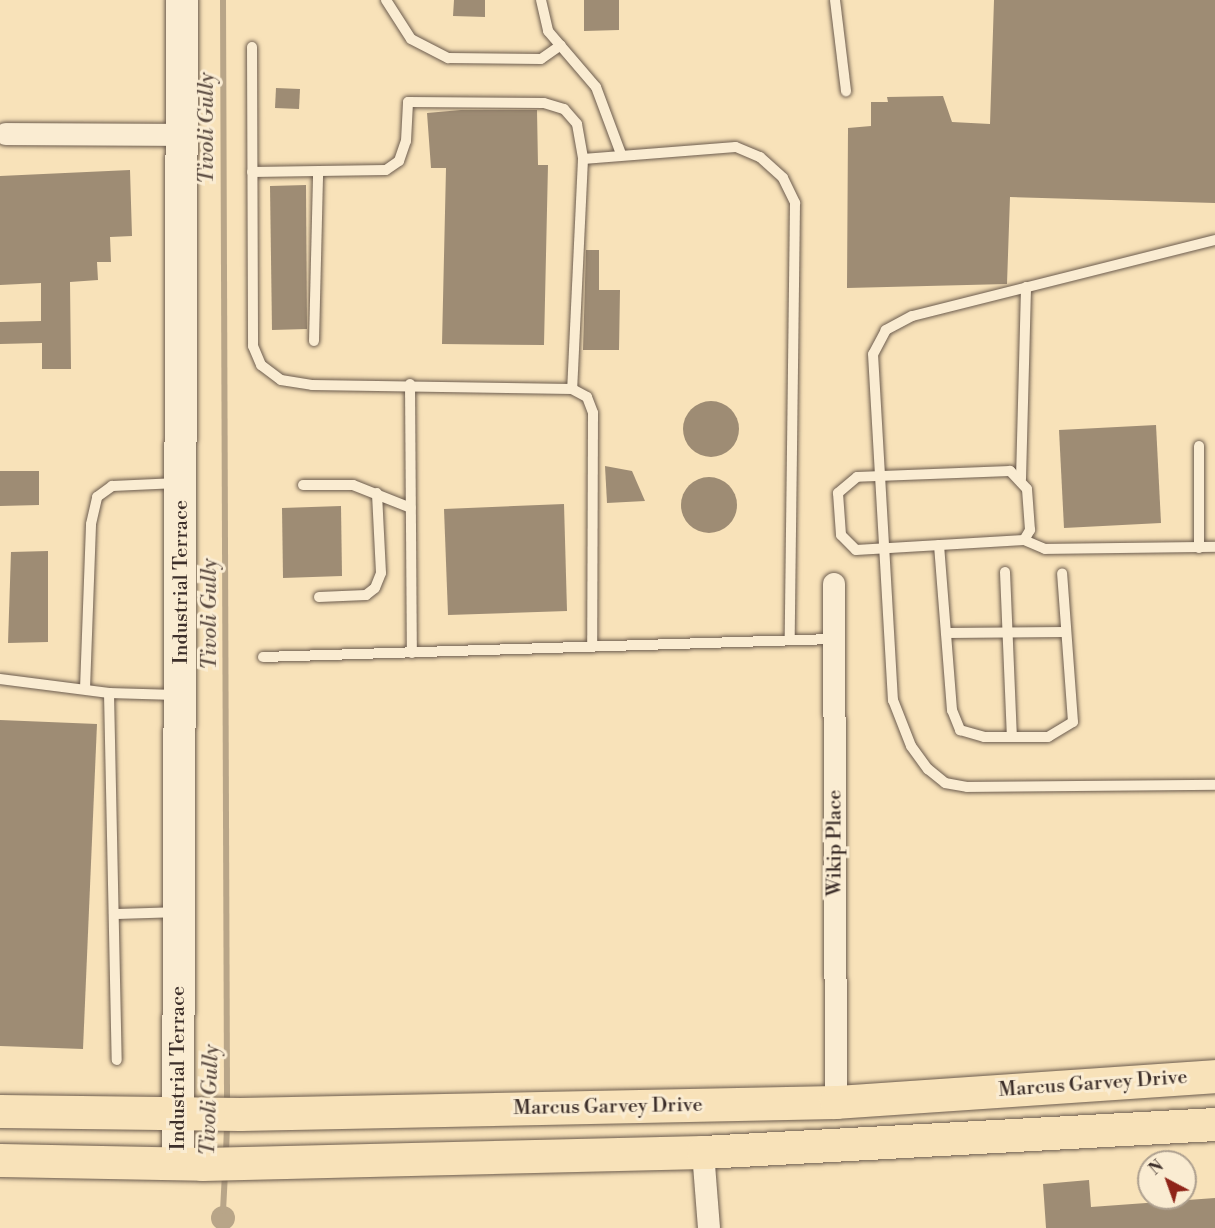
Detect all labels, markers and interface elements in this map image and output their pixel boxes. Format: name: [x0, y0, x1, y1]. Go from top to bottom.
water label: Tivoli Gully: [194, 72, 220, 184]
street label: Industrial Terrace: [169, 500, 193, 664]
water label: Tivoli Gully: [197, 558, 223, 670]
street label: Wikip Place: [823, 790, 847, 896]
street label: Industrial Terrace: [166, 986, 190, 1150]
water label: Tivoli Gully: [195, 1044, 225, 1156]
street label: Marcus Garvey Drive: [998, 1065, 1188, 1103]
street label: Marcus Garvey Drive: [513, 1093, 703, 1121]
north arrow: [1137, 1150, 1197, 1210]
text: N: [1145, 1156, 1168, 1180]

